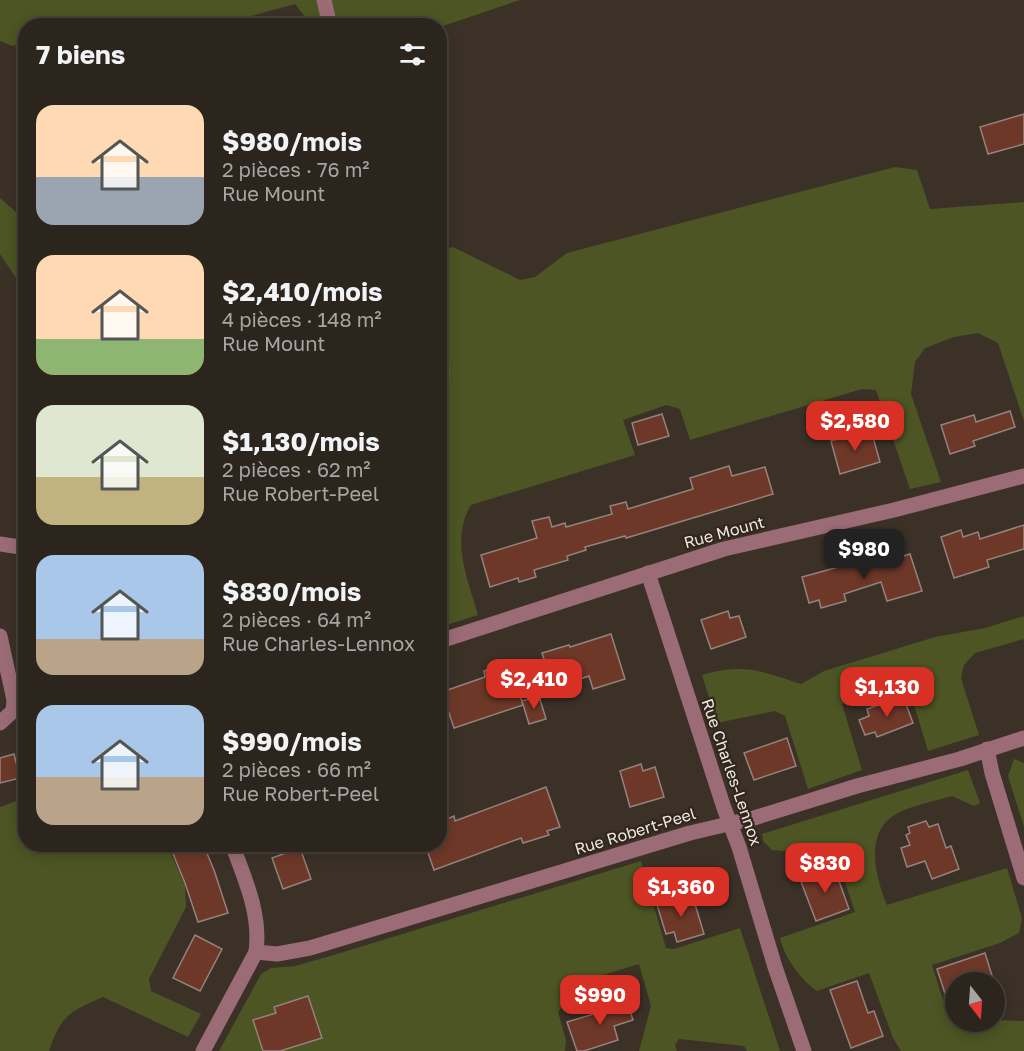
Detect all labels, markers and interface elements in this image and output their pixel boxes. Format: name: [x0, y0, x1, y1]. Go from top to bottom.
icon: filters: [396, 38, 429, 71]
text: 7 biens: [36, 39, 125, 70]
text: $980/mois: [222, 126, 362, 157]
icon: home: [84, 129, 156, 201]
text: 2 pièces · 76 m²: [222, 157, 370, 181]
text: Rue Mount: [222, 181, 325, 205]
text: $2,410/mois: [222, 276, 383, 307]
icon: home: [84, 279, 156, 351]
text: 4 pièces · 148 m²: [222, 307, 382, 331]
text: Rue Mount: [222, 331, 325, 355]
pin: $2,580: [806, 401, 904, 452]
text: $2,580: [820, 408, 890, 432]
text: $1,130/mois: [222, 426, 380, 457]
icon: home: [84, 429, 156, 501]
text: 2 pièces · 62 m²: [222, 457, 371, 481]
text: Rue Robert-Peel: [222, 481, 379, 505]
street label: Rue Mount: [681, 512, 767, 552]
pin: $980: [828, 529, 900, 580]
text: $980: [838, 536, 890, 560]
text: $830/mois: [222, 576, 361, 607]
icon: home: [84, 579, 156, 651]
text: 2 pièces · 64 m²: [222, 607, 371, 631]
text: Rue Charles-Lennox: [222, 631, 415, 655]
pin: $2,410: [485, 659, 583, 710]
text: $2,410: [500, 666, 568, 690]
pin: $1,130: [838, 667, 936, 718]
text: $1,130: [854, 674, 920, 698]
street label: Rue Charles-Lennox: [697, 696, 767, 848]
text: $990/mois: [222, 726, 362, 757]
icon: home: [84, 729, 156, 801]
text: 2 pièces · 66 m²: [222, 757, 371, 781]
text: Rue Robert-Peel: [222, 781, 379, 805]
street label: Rue Robert-Peel: [572, 803, 698, 859]
pin: $830: [789, 843, 861, 894]
text: $830: [799, 850, 851, 874]
pin: $1,360: [632, 867, 730, 918]
text: $1,360: [647, 874, 715, 898]
north arrow: [945, 972, 1005, 1032]
map controls: [945, 972, 1005, 1032]
pin: $990: [564, 975, 636, 1026]
text: $990: [574, 982, 626, 1006]

